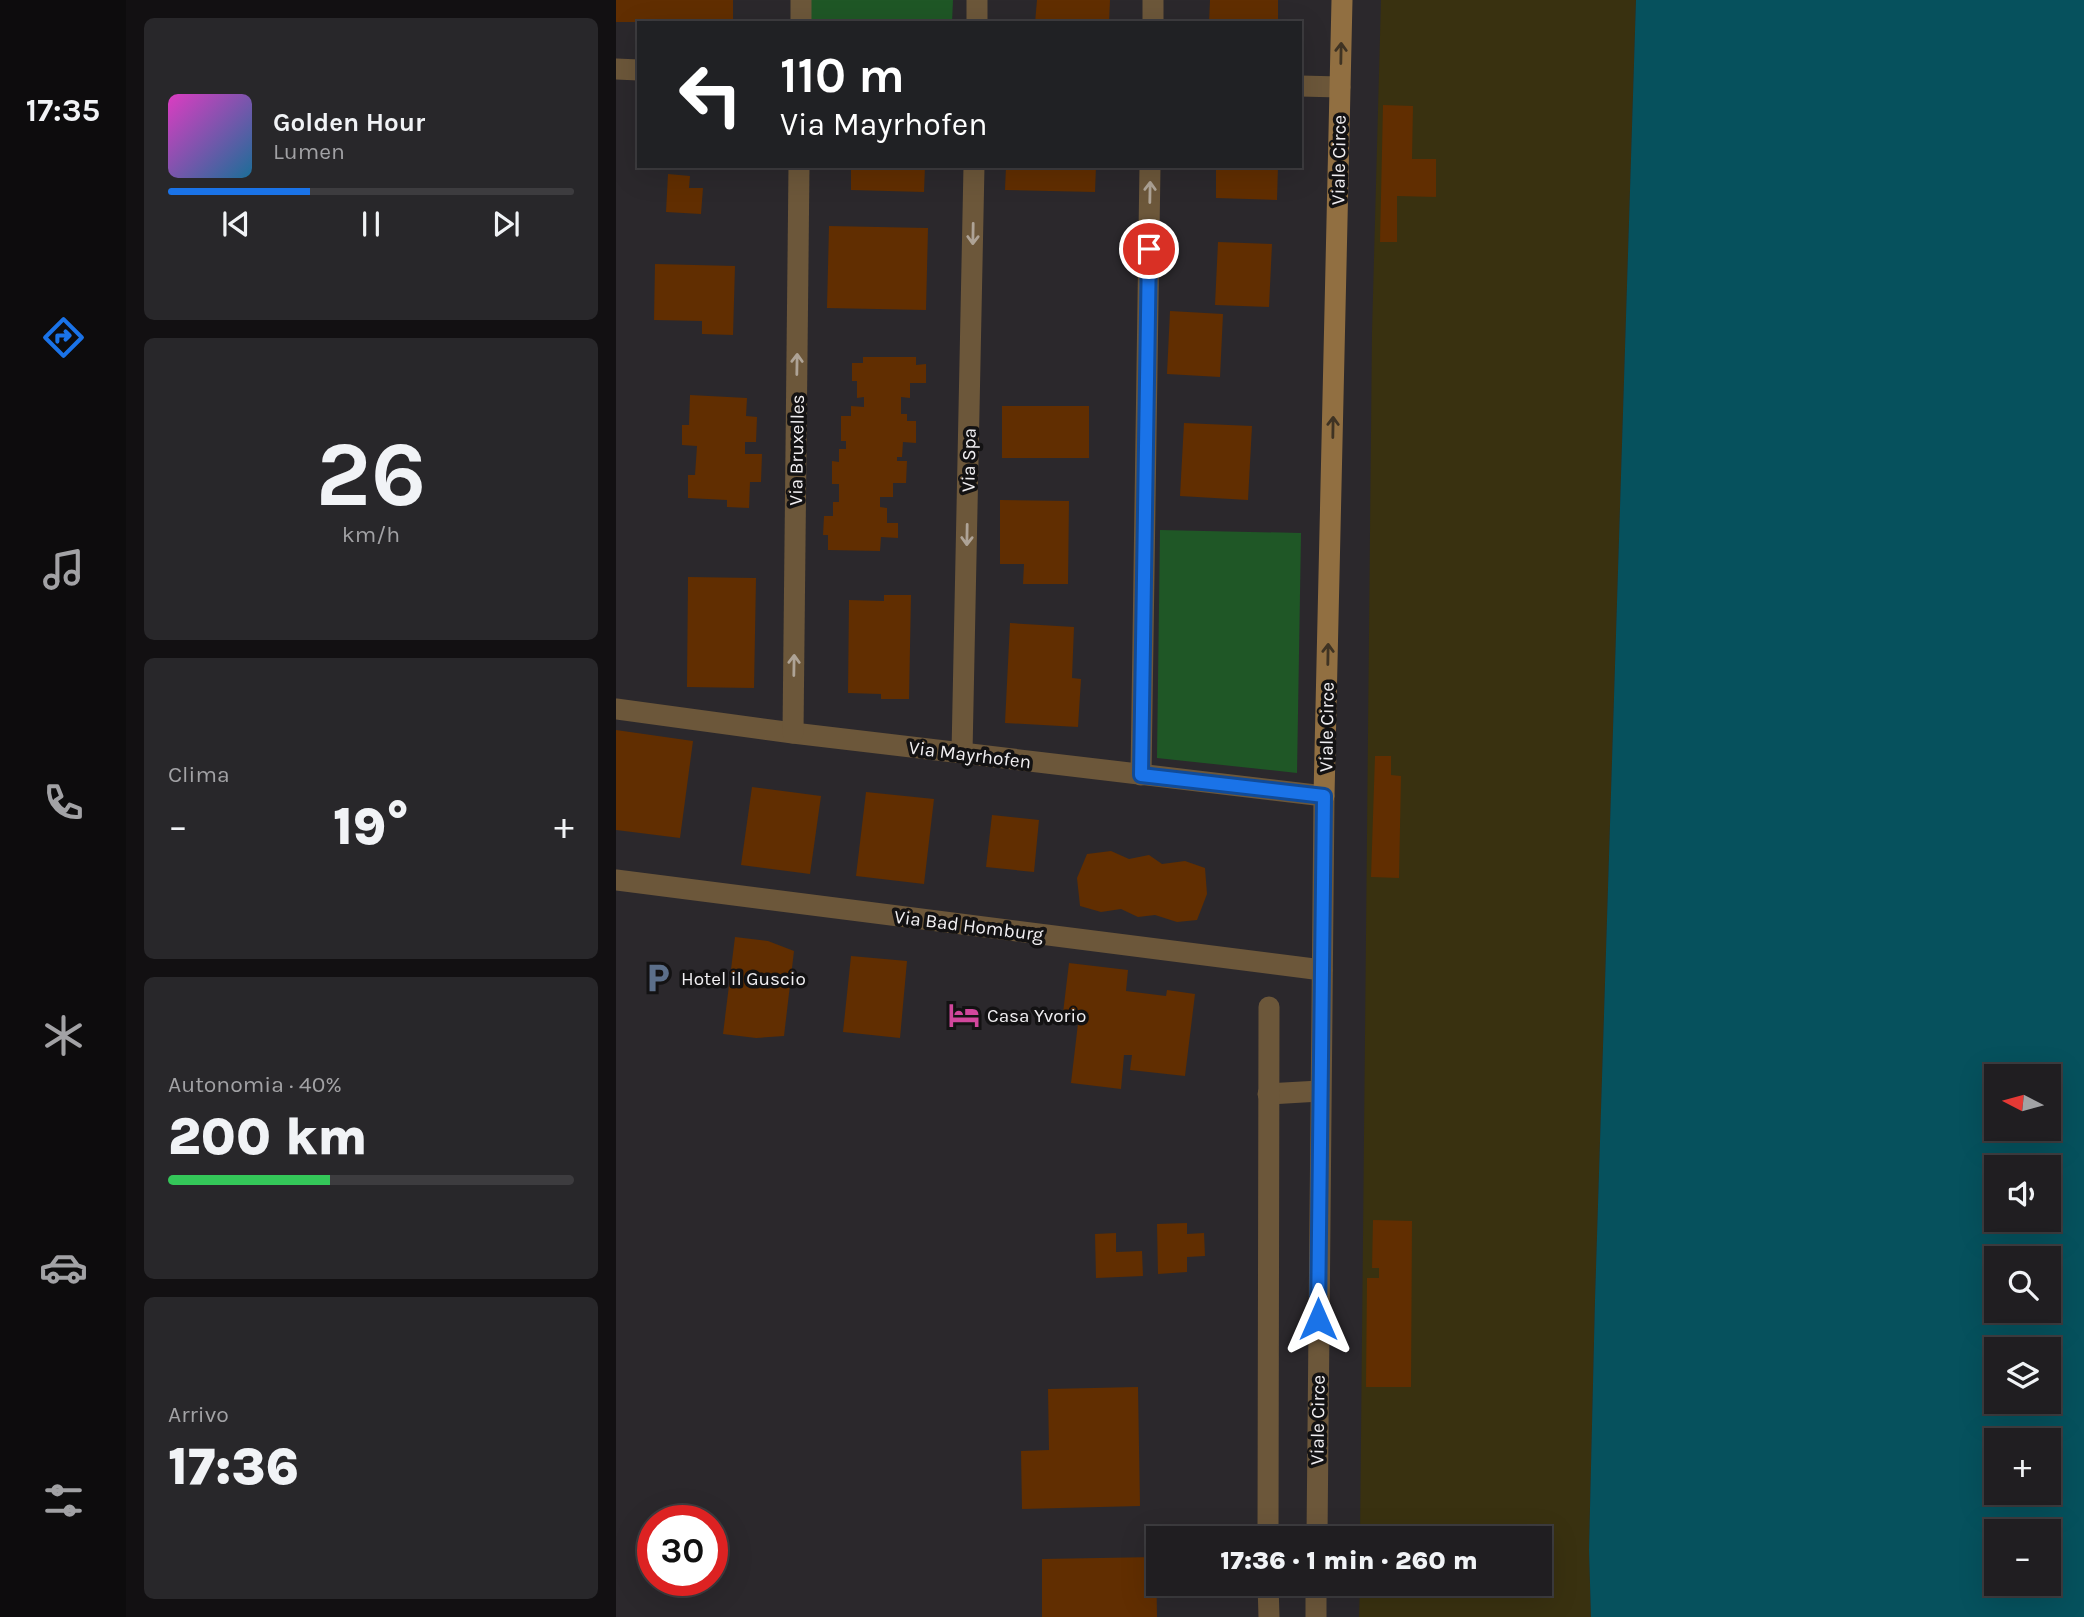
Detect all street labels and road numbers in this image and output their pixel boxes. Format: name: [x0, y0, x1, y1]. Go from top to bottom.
street label: Viale Circe: [1327, 115, 1351, 205]
street label: Via Bruxelles: [785, 394, 809, 506]
street label: Via Spa: [957, 428, 981, 492]
street label: Viale Circe: [1315, 682, 1339, 772]
street label: Via Mayrhofen: [907, 737, 1032, 773]
street label: Via Bad Homburg: [893, 906, 1045, 946]
street label: Viale Circe: [1306, 1375, 1330, 1465]

